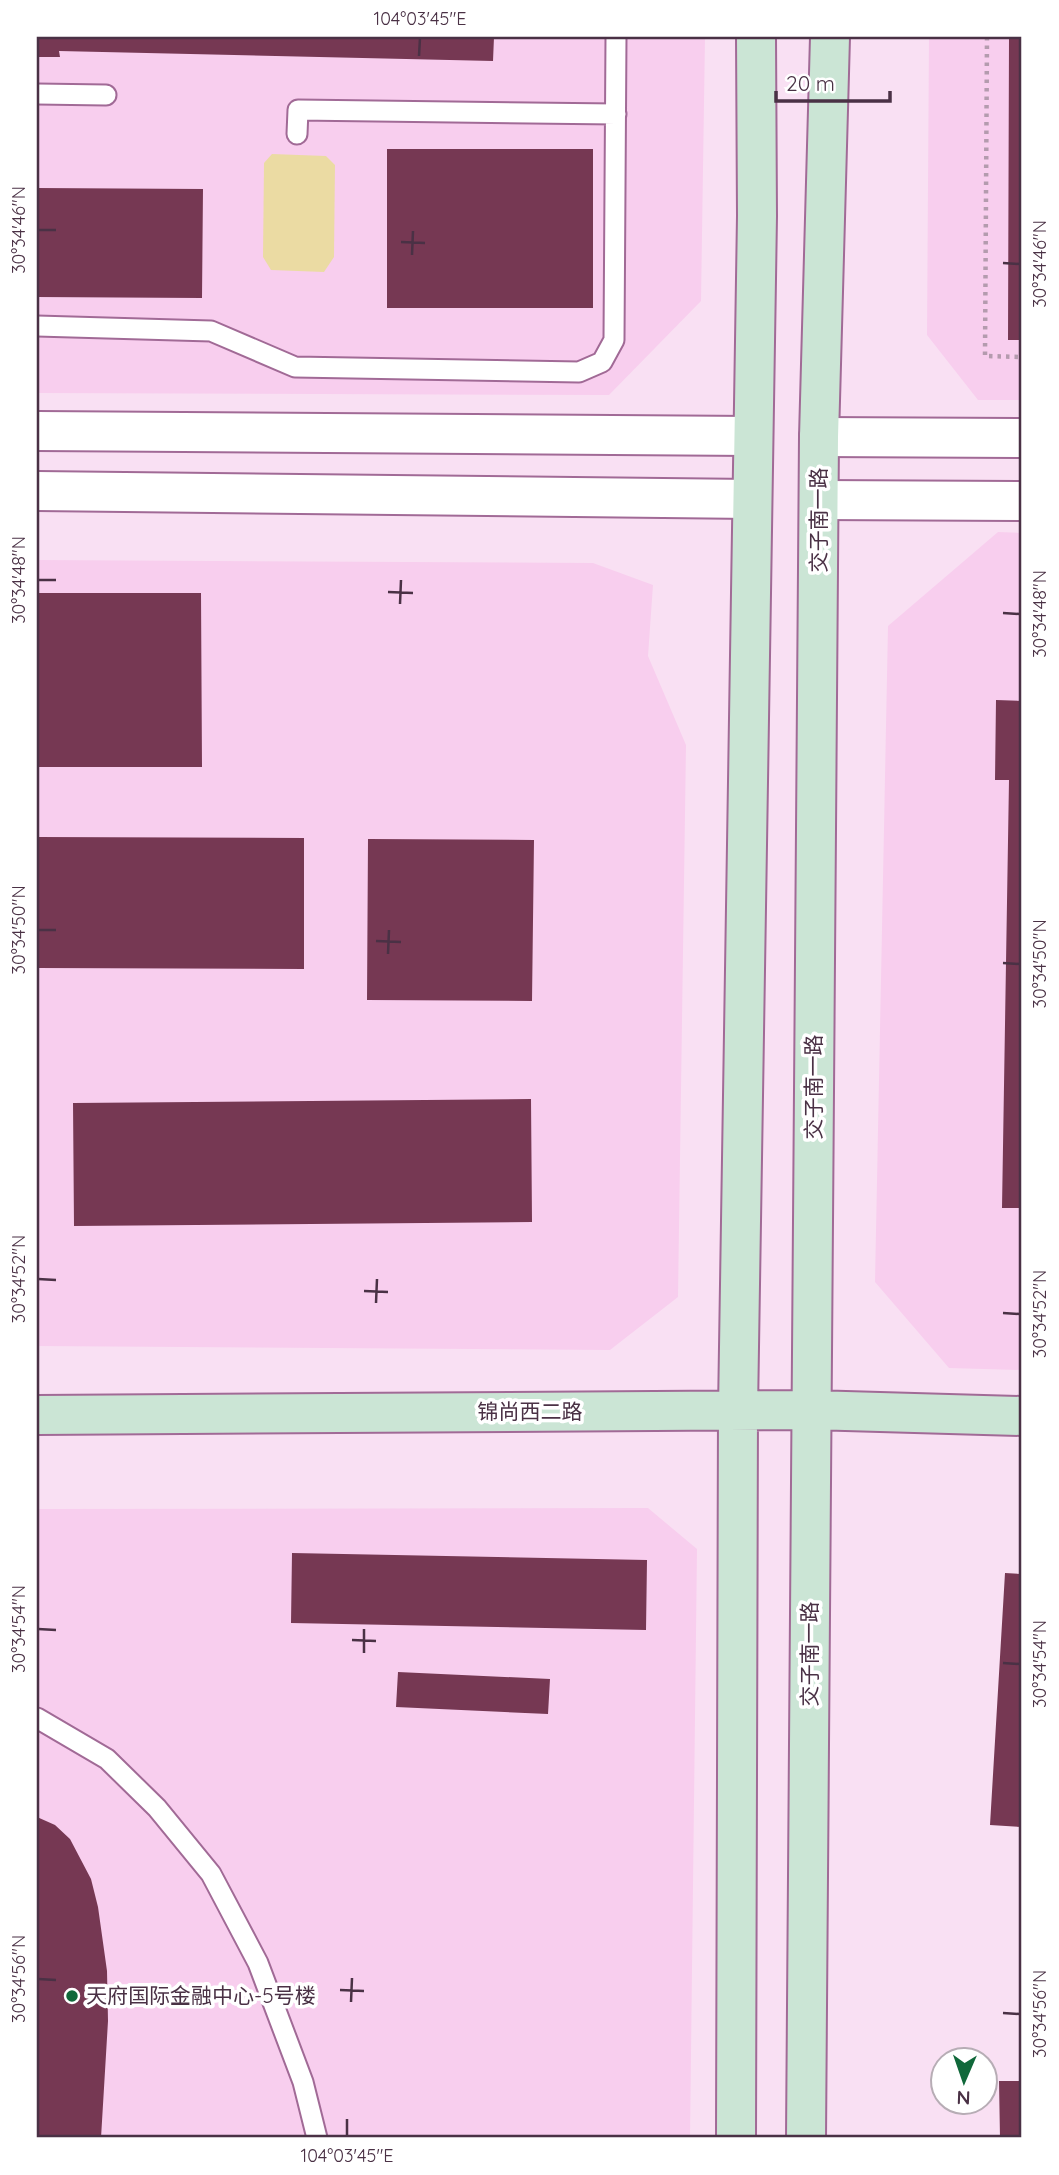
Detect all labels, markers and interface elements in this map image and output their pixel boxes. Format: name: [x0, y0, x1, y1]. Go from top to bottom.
text: 104°03'45"E: [374, 7, 467, 30]
scale bar: [776, 60, 889, 104]
text: 20 m: [786, 70, 835, 96]
text: 30°34'46"N: [7, 186, 30, 274]
text: 30°34'46"N: [1028, 220, 1051, 308]
street label: 交子南一路: [805, 468, 831, 573]
text: 30°34'48"N: [7, 536, 30, 624]
text: 30°34'48"N: [1028, 570, 1051, 658]
text: 30°34'50"N: [7, 885, 30, 975]
text: 30°34'50"N: [1028, 919, 1051, 1009]
street label: 交子南一路: [800, 1035, 826, 1140]
text: 30°34'52"N: [7, 1235, 30, 1323]
text: 30°34'52"N: [1028, 1270, 1051, 1358]
street label: 锦尚西二路: [478, 1398, 583, 1424]
text: 30°34'54"N: [7, 1585, 30, 1673]
street label: 交子南一路: [796, 1602, 822, 1707]
text: 30°34'54"N: [1028, 1620, 1051, 1708]
text: 30°34'56"N: [7, 1935, 30, 2023]
text: 30°34'56"N: [1028, 1970, 1051, 2058]
place label: 天府国际金融中心-5号楼: [86, 1982, 316, 2008]
marker: 天府国际金融中心-5号楼: [64, 1988, 80, 2004]
north arrow: [930, 2046, 1000, 2116]
text: N: [956, 2086, 971, 2110]
text: 104°03'45"E: [301, 2144, 394, 2167]

